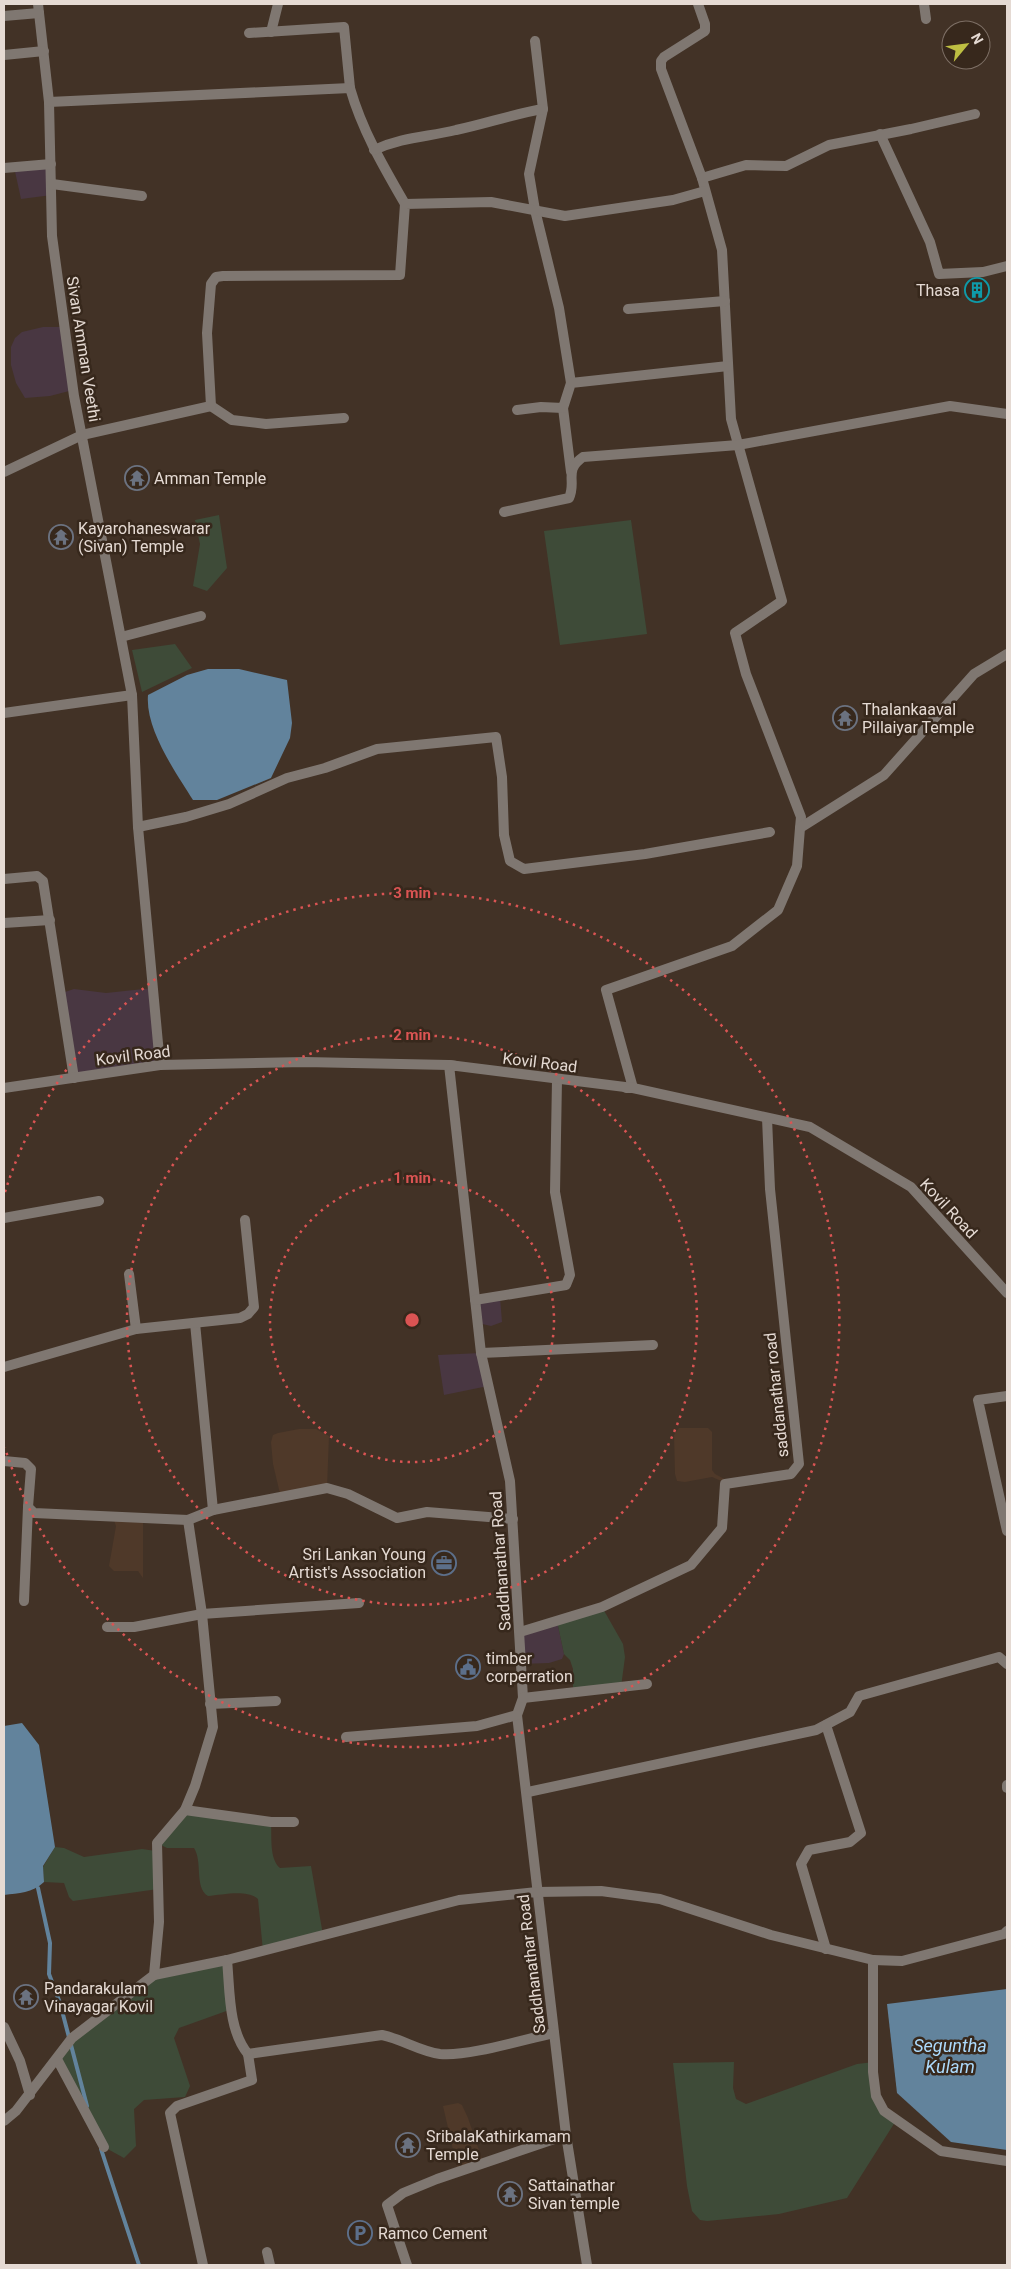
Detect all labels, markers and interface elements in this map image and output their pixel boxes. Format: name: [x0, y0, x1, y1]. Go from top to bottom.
north arrow: [941, 20, 991, 70]
text: N: [968, 30, 987, 47]
street label: Sivan Amman Veethi: [63, 275, 104, 423]
building icon: Thasa: [964, 277, 990, 303]
place label: Thasa: [916, 281, 960, 300]
temple icon: Amman Temple: [124, 465, 150, 491]
place label: Amman Temple: [154, 469, 266, 488]
place label: Kayarohaneswarar (Sivan) Temple: [78, 519, 211, 556]
temple icon: Kayarohaneswarar (Sivan) Temple: [48, 524, 74, 550]
place label: Thalankaaval Pillaiyar Temple: [862, 700, 974, 737]
temple icon: Thalankaaval Pillaiyar Temple: [832, 705, 858, 731]
text: 3 min: [393, 884, 431, 902]
text: 2 min: [393, 1026, 431, 1044]
street label: Kovil Road: [95, 1041, 171, 1069]
street label: Kovil Road: [502, 1048, 578, 1076]
text: 1 min: [393, 1169, 431, 1187]
street label: Kovil Road: [916, 1174, 981, 1242]
centre of rings: [403, 1311, 421, 1329]
street label: saddanathar road: [760, 1332, 793, 1458]
street label: Saddhanathar Road: [486, 1490, 515, 1632]
place label: Sri Lankan Young Artist's Association: [289, 1545, 426, 1582]
office icon: Sri Lankan Young Artist's Association: [431, 1550, 457, 1576]
place label: timber corperration: [486, 1649, 573, 1686]
public building icon: timber corperration: [455, 1654, 481, 1680]
street label: Saddhanathar Road: [514, 1893, 549, 2035]
place label: Pandarakulam Vinayagar Kovil: [44, 1979, 153, 2016]
temple icon: Pandarakulam Vinayagar Kovil: [13, 1984, 39, 2010]
water label: Seguntha Kulam: [913, 2035, 987, 2077]
place label: SribalaKathirkamam Temple: [426, 2127, 571, 2164]
temple icon: SribalaKathirkamam Temple: [395, 2132, 421, 2158]
place label: Sattainathar Sivan temple: [528, 2176, 620, 2213]
temple icon: Sattainathar Sivan temple: [497, 2181, 523, 2207]
parking icon: Ramco Cement: [347, 2220, 373, 2246]
place label: Ramco Cement: [378, 2224, 488, 2243]

